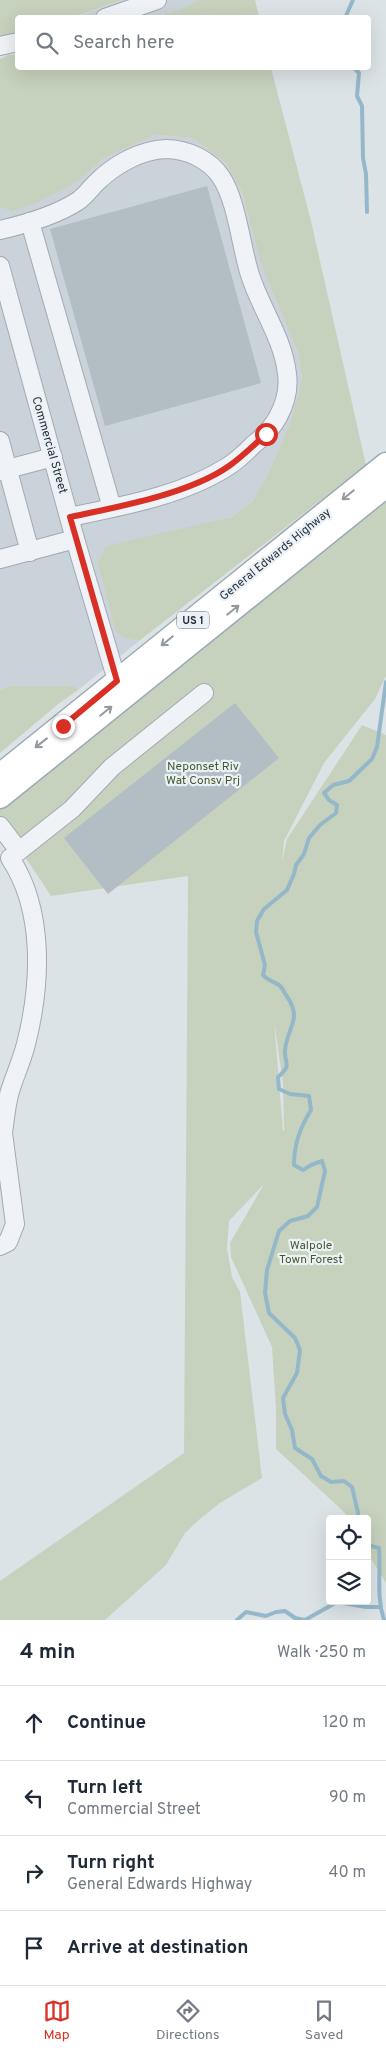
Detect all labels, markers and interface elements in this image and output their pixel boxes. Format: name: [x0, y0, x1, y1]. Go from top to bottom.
search box: [15, 15, 371, 70]
icon: search: [33, 29, 61, 57]
text: Search here: [73, 31, 175, 55]
street label: Commercial Street: [28, 395, 71, 496]
route start: [255, 423, 278, 446]
one-way arrow: [342, 489, 355, 500]
street label: General Edwards Highway: [217, 505, 335, 605]
one-way arrow: [226, 604, 239, 615]
road number: US 1: [177, 612, 209, 628]
one-way arrow: [161, 635, 174, 646]
one-way arrow: [99, 706, 112, 717]
route end: [52, 715, 75, 738]
one-way arrow: [34, 738, 48, 748]
park label: Neponset Riv Wat Consv Prj: [166, 759, 240, 789]
park label: Walpole Town Forest: [279, 1238, 343, 1268]
map controls: [326, 1515, 371, 1605]
button: locate: [326, 1515, 371, 1560]
button: layers: [326, 1560, 371, 1605]
text: 4 min: [20, 1639, 76, 1666]
text: Walk · 250 m: [277, 1643, 366, 1663]
icon: ahead: [20, 1709, 48, 1737]
text: Continue: [67, 1711, 146, 1735]
text: 120 m: [323, 1713, 366, 1733]
text: Turn left: [67, 1776, 143, 1800]
icon: left: [20, 1784, 48, 1812]
text: 90 m: [329, 1788, 366, 1808]
text: Commercial Street: [67, 1800, 201, 1820]
text: Turn right: [67, 1851, 155, 1875]
icon: right: [20, 1859, 48, 1887]
text: 40 m: [328, 1863, 366, 1883]
text: General Edwards Highway: [67, 1875, 252, 1895]
icon: arrive: [20, 1934, 48, 1962]
text: Arrive at destination: [67, 1936, 248, 1960]
tab: Map: [43, 1997, 71, 2044]
tab: Directions: [156, 1997, 220, 2044]
tab: Saved: [305, 1997, 343, 2044]

